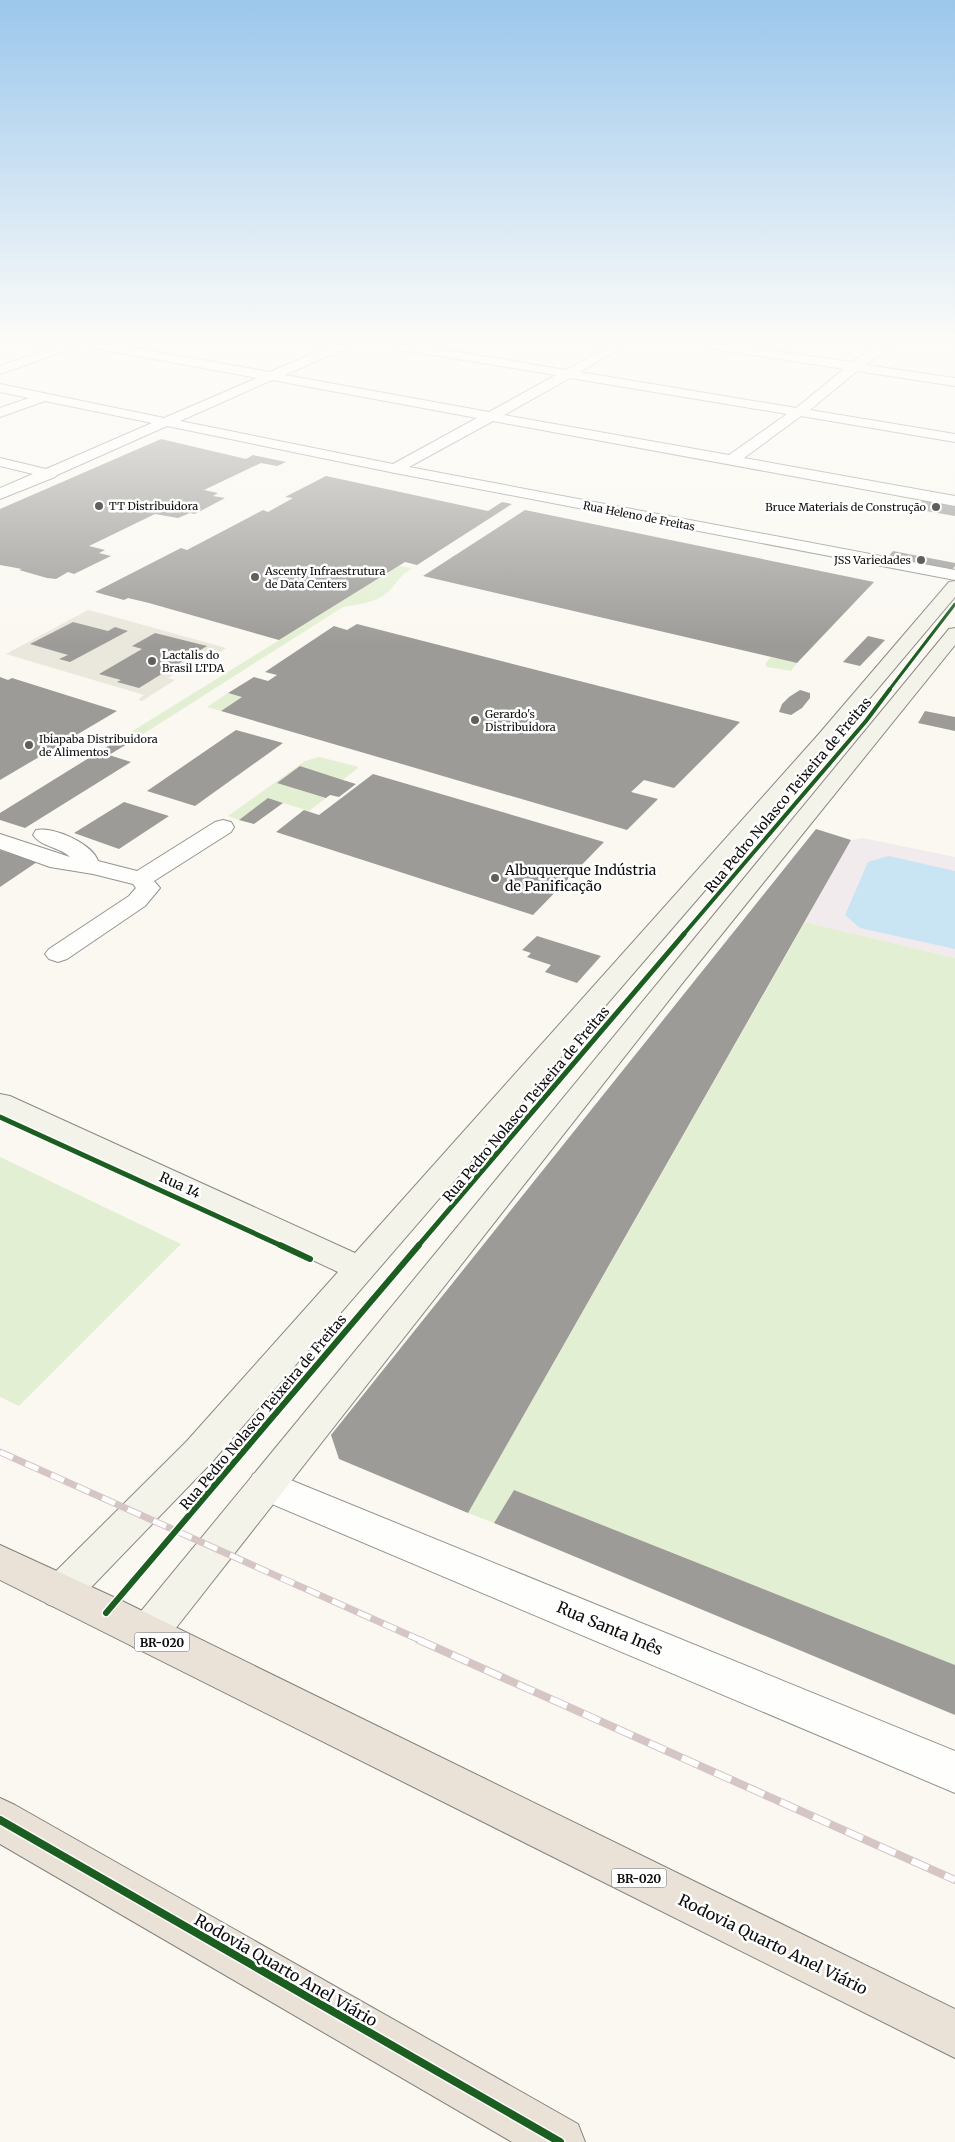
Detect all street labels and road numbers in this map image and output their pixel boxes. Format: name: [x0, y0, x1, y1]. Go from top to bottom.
street label: Rua Heleno de Freitas: [582, 498, 696, 534]
street label: Rua Pedro Nolasco Teixeira de Freitas: [701, 693, 875, 897]
street label: Rua Pedro Nolasco Teixeira de Freitas: [439, 1002, 613, 1206]
street label: Rua 14: [157, 1168, 204, 1202]
street label: Rua Pedro Nolasco Teixeira de Freitas: [176, 1310, 350, 1514]
street label: Rua Santa Inês: [554, 1597, 666, 1659]
road number: BR-020: [134, 1632, 190, 1651]
road number: BR-020: [612, 1869, 666, 1888]
street label: Rodovia Quarto Anel Viário: [675, 1889, 871, 1999]
street label: Rodovia Quarto Anel Viário: [191, 1909, 381, 2031]

